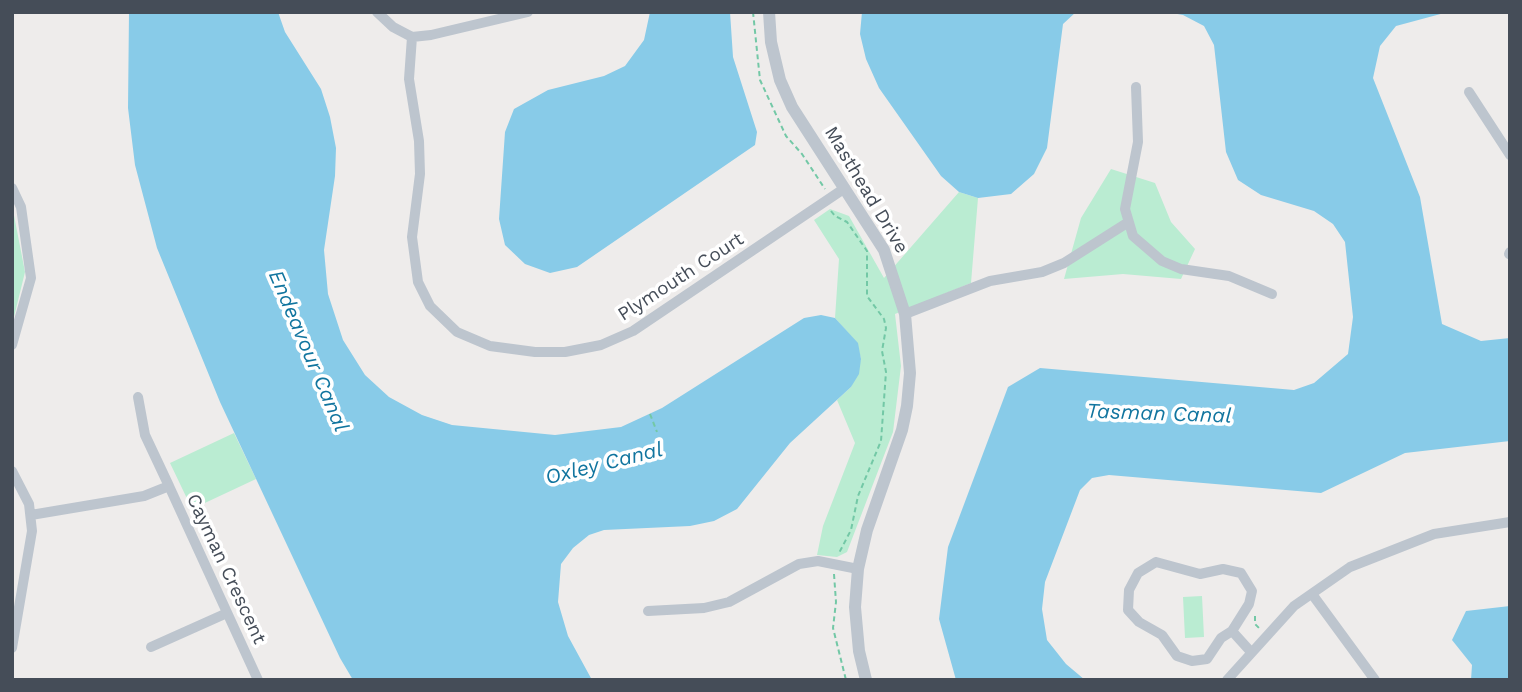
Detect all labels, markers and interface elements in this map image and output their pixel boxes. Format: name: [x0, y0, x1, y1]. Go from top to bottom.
street label: Masthead Drive: [819, 122, 913, 258]
street label: Plymouth Court: [614, 228, 748, 326]
water label: Endeavour Canal: [263, 266, 353, 436]
water label: Tasman Canal: [1086, 399, 1232, 429]
water label: Oxley Canal: [543, 437, 665, 491]
street label: Cayman Crescent: [181, 490, 271, 648]

